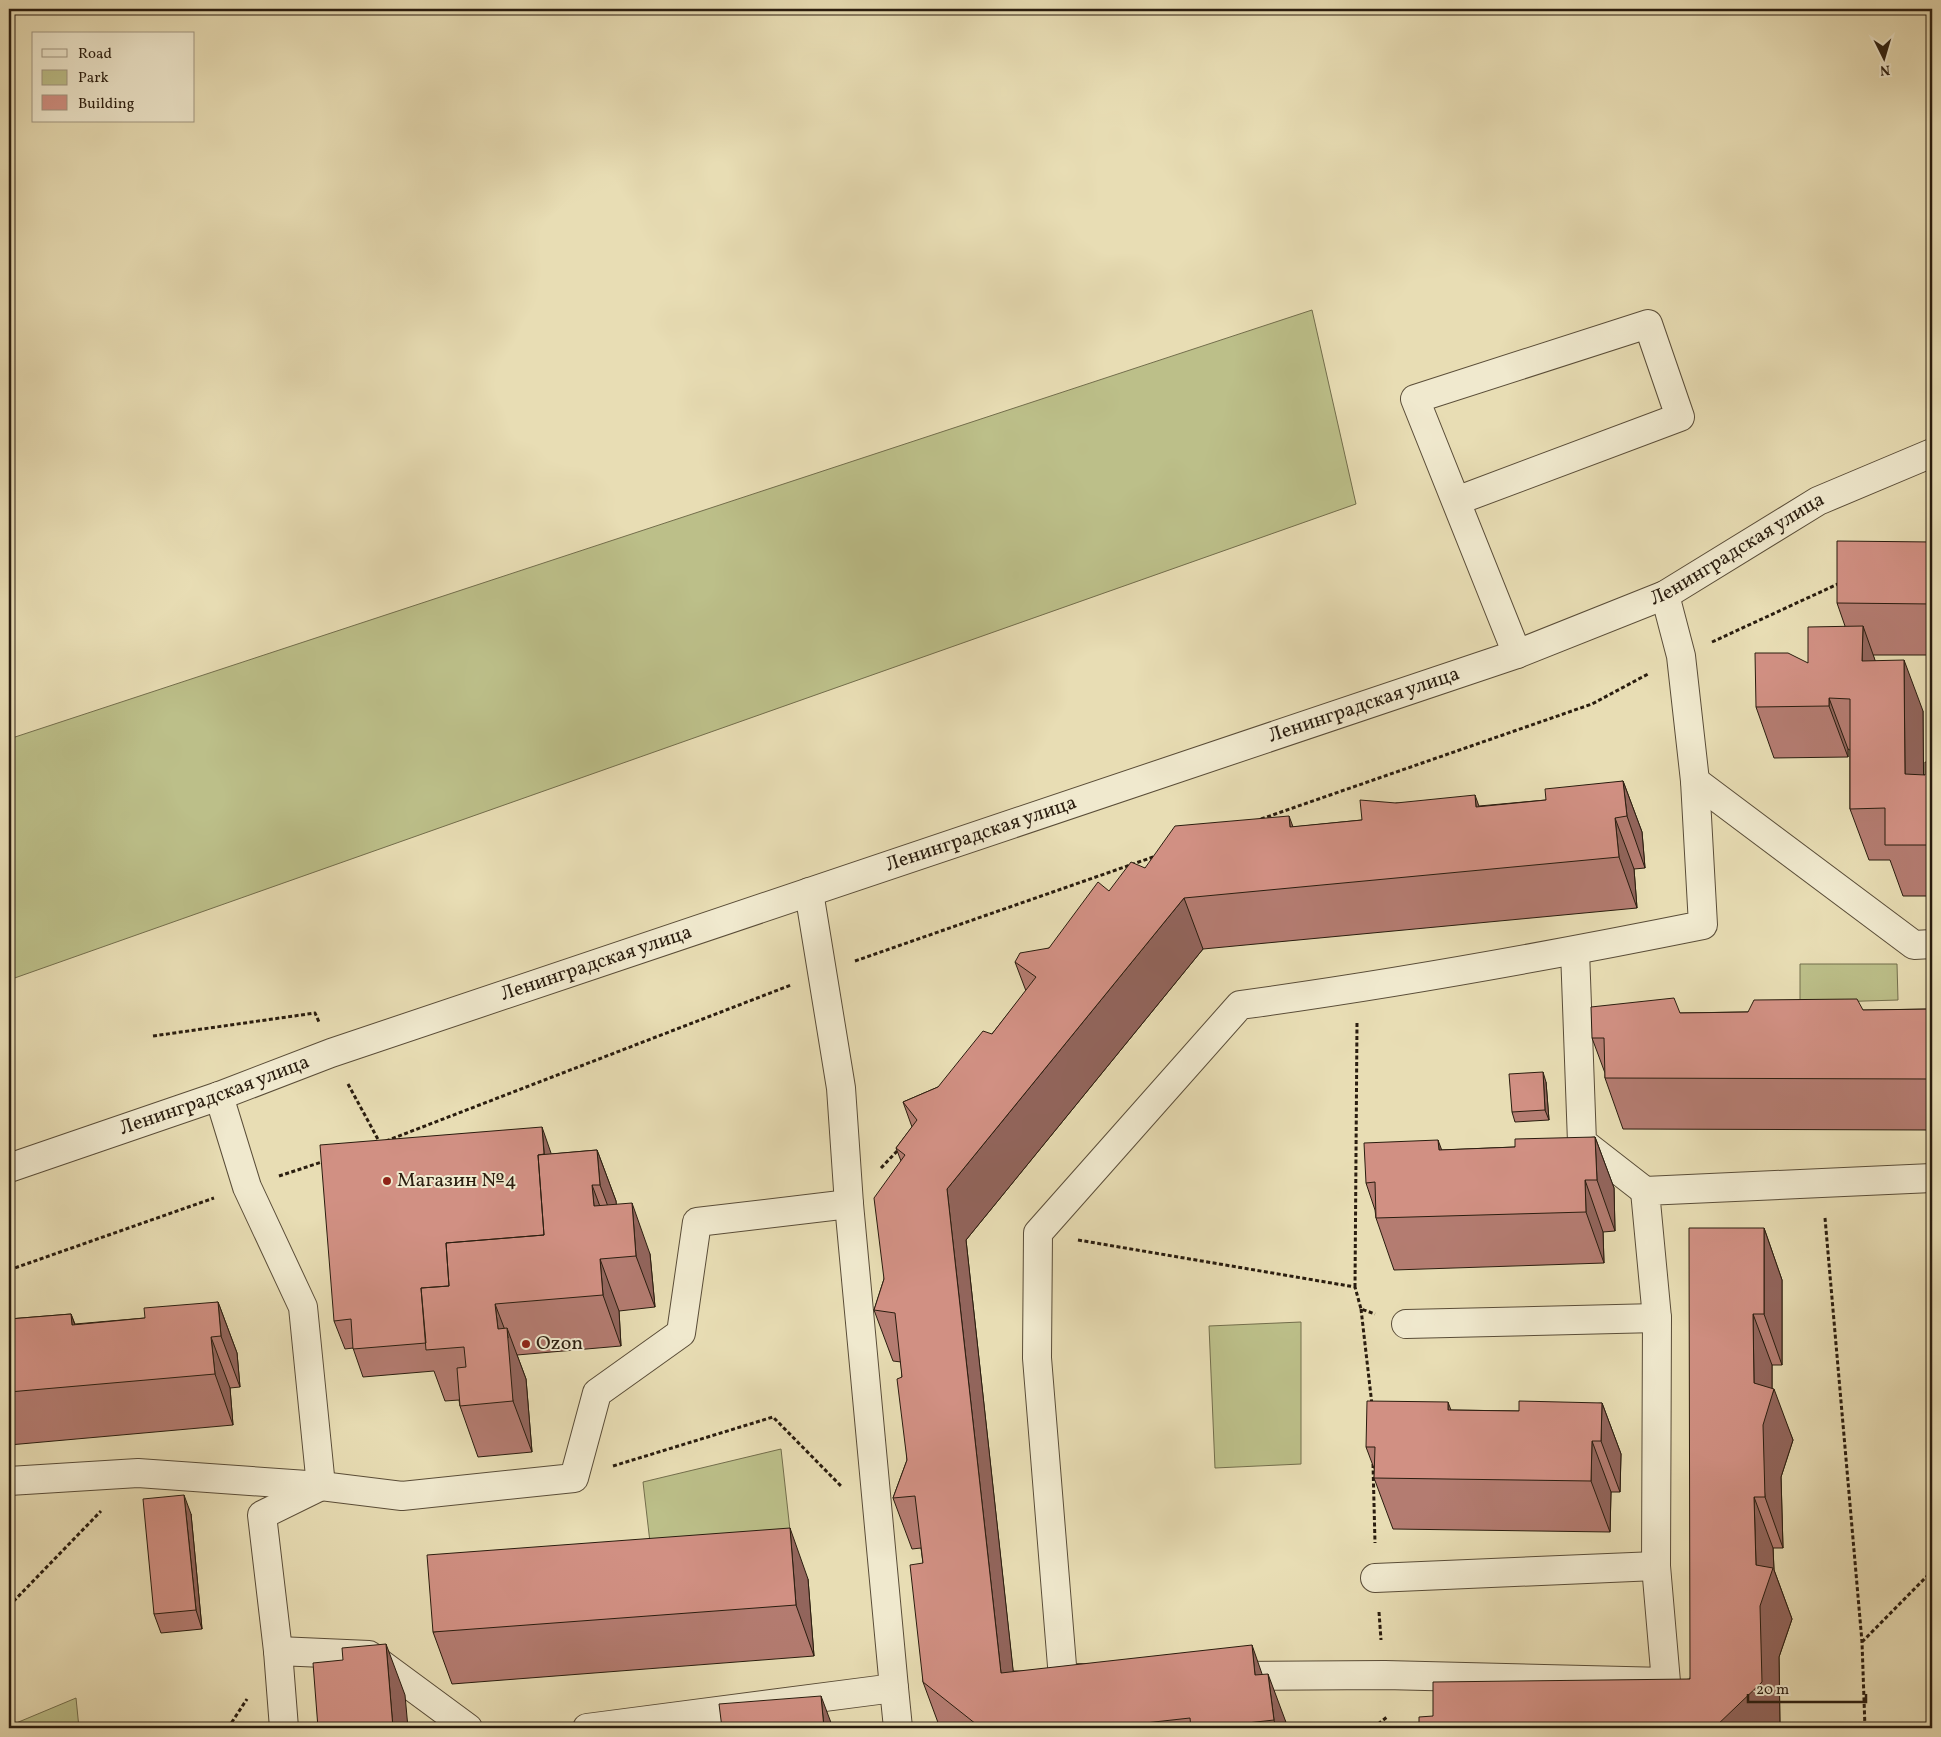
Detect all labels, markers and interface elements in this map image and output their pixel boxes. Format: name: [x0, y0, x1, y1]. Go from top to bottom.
legend: [32, 32, 195, 122]
north arrow: [1858, 32, 1908, 82]
text: Road: [78, 44, 112, 65]
text: N: [1879, 60, 1891, 79]
text: Park: [78, 68, 109, 89]
text: Building: [78, 94, 135, 115]
street label: Ленинградская улица: [1646, 486, 1829, 613]
street label: Ленинградская улица: [1265, 660, 1464, 751]
street label: Ленинградская улица: [882, 789, 1081, 879]
street label: Ленинградская улица: [497, 919, 696, 1009]
street label: Ленинградская улица: [116, 1048, 314, 1143]
place label: Магазин №4: [397, 1167, 517, 1195]
marker: Магазин №4: [381, 1175, 393, 1187]
place label: Ozon: [536, 1330, 583, 1358]
marker: Ozon: [520, 1338, 532, 1350]
scale bar: [1748, 1672, 1866, 1704]
text: 20 m: [1756, 1680, 1789, 1701]

